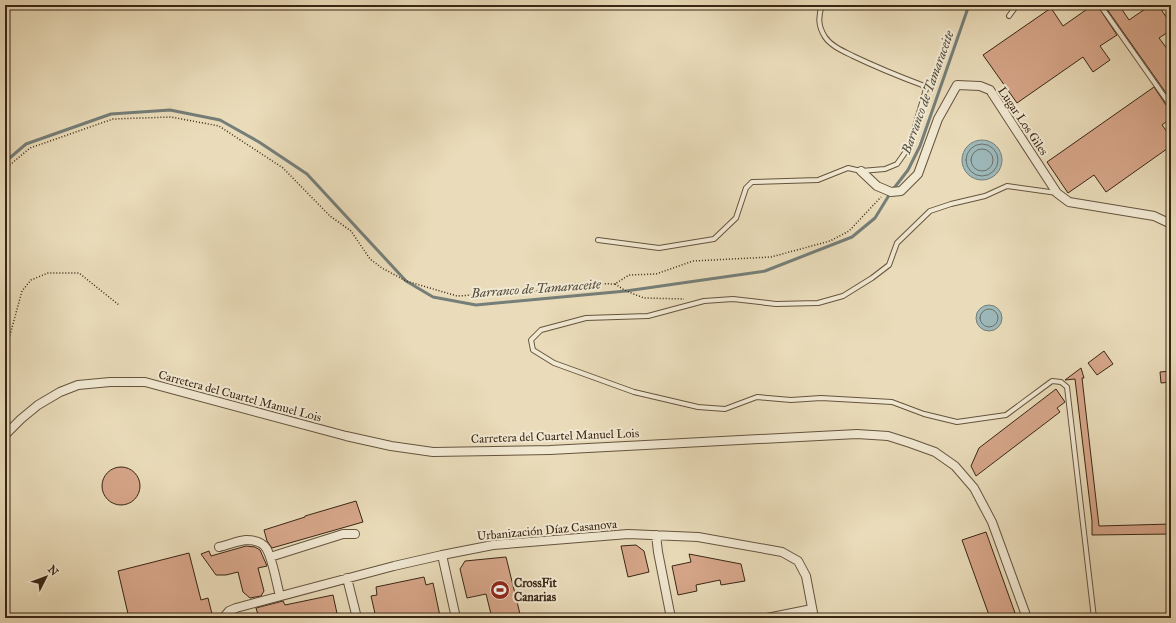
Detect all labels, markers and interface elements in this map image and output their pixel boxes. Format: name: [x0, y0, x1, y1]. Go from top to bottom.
water label: Barranco de Tamaraceite: [898, 27, 958, 157]
street label: Lugar Los Giles: [994, 84, 1051, 158]
water label: Barranco de Tamaraceite: [470, 276, 603, 302]
street label: Carretera del Cuartel Manuel Lois: [157, 367, 323, 425]
street label: Carretera del Cuartel Manuel Lois: [471, 426, 639, 446]
street label: Urbanización Díaz Casanova: [476, 517, 619, 543]
north arrow: [26, 557, 66, 597]
text: N: [45, 563, 61, 579]
place label: CrossFit Canarias: [514, 576, 558, 604]
sports icon: CrossFit Canarias: [489, 579, 511, 601]

